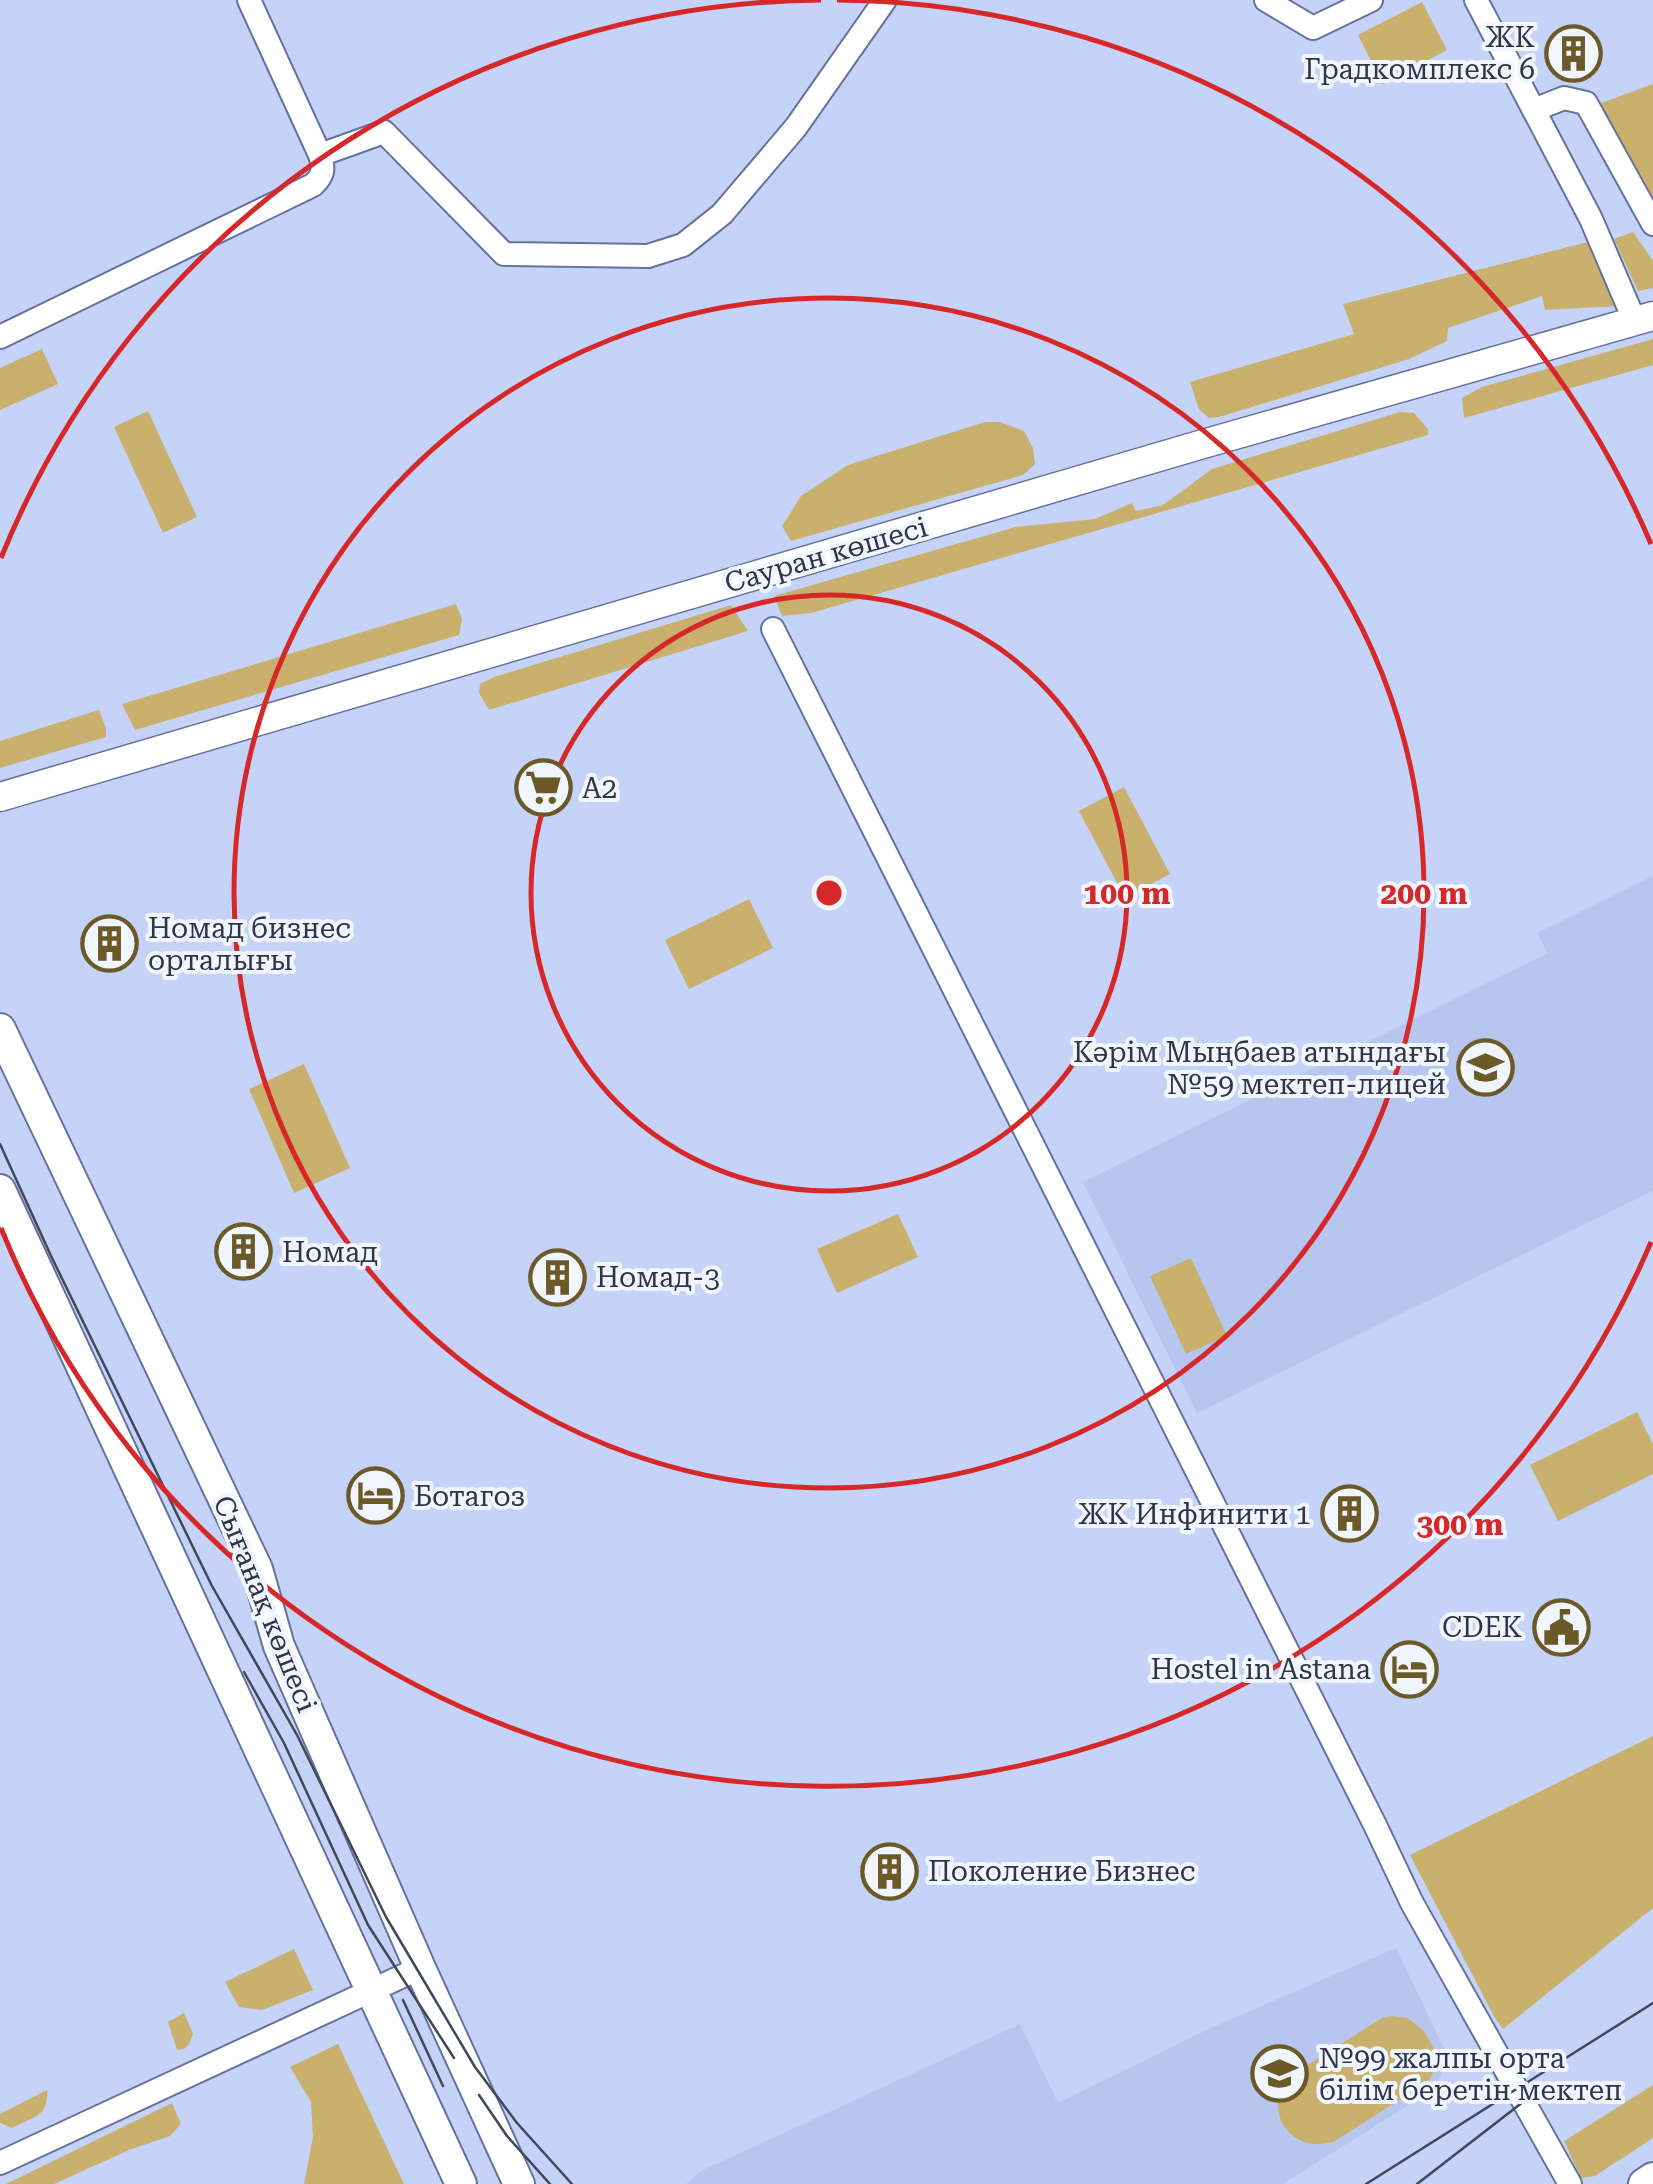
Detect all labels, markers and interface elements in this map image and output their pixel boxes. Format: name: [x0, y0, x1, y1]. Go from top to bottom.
place label: ЖК Градкомплекс 6: [1304, 21, 1535, 86]
building icon: ЖК Градкомплекс 6: [1544, 23, 1604, 83]
street label: Сауран көшесі: [721, 510, 931, 600]
supermarket icon: А2: [513, 758, 573, 818]
place label: А2: [582, 772, 617, 805]
centre of rings: [811, 875, 847, 911]
text: 100 m: [1084, 876, 1171, 911]
text: 200 m: [1381, 876, 1468, 911]
place label: Номад бизнес орталығы: [148, 912, 351, 977]
building icon: Номад бизнес орталығы: [79, 914, 139, 974]
place label: Кәрім Мыңбаев атындағы №59 мектеп-лицей: [1073, 1036, 1446, 1101]
school or university icon: Кәрім Мыңбаев атындағы №59 мектеп-лицей: [1455, 1038, 1515, 1098]
building icon: Номад: [213, 1222, 273, 1282]
place label: Номад: [282, 1236, 378, 1269]
building icon: Номад-3: [527, 1247, 587, 1307]
place label: Номад-3: [596, 1261, 720, 1294]
hotel icon: Ботагоз: [345, 1466, 405, 1526]
place label: Ботагоз: [414, 1480, 525, 1513]
building icon: ЖК Инфинити 1: [1320, 1484, 1380, 1544]
street label: Сығанақ көшесі: [207, 1491, 323, 1717]
place label: ЖК Инфинити 1: [1078, 1498, 1311, 1531]
text: 300 m: [1417, 1507, 1504, 1542]
public building icon: CDEK: [1531, 1597, 1591, 1657]
place label: CDEK: [1442, 1611, 1522, 1644]
hotel icon: Hostel in Astana: [1380, 1639, 1440, 1699]
place label: Hostel in Astana: [1151, 1653, 1371, 1686]
building icon: Поколение Бизнес: [859, 1841, 919, 1901]
place label: Поколение Бизнес: [928, 1855, 1195, 1888]
place label: №99 жалпы орта білім беретін мектеп: [1319, 2042, 1622, 2107]
school or university icon: №99 жалпы орта білім беретін мектеп: [1250, 2044, 1310, 2104]

